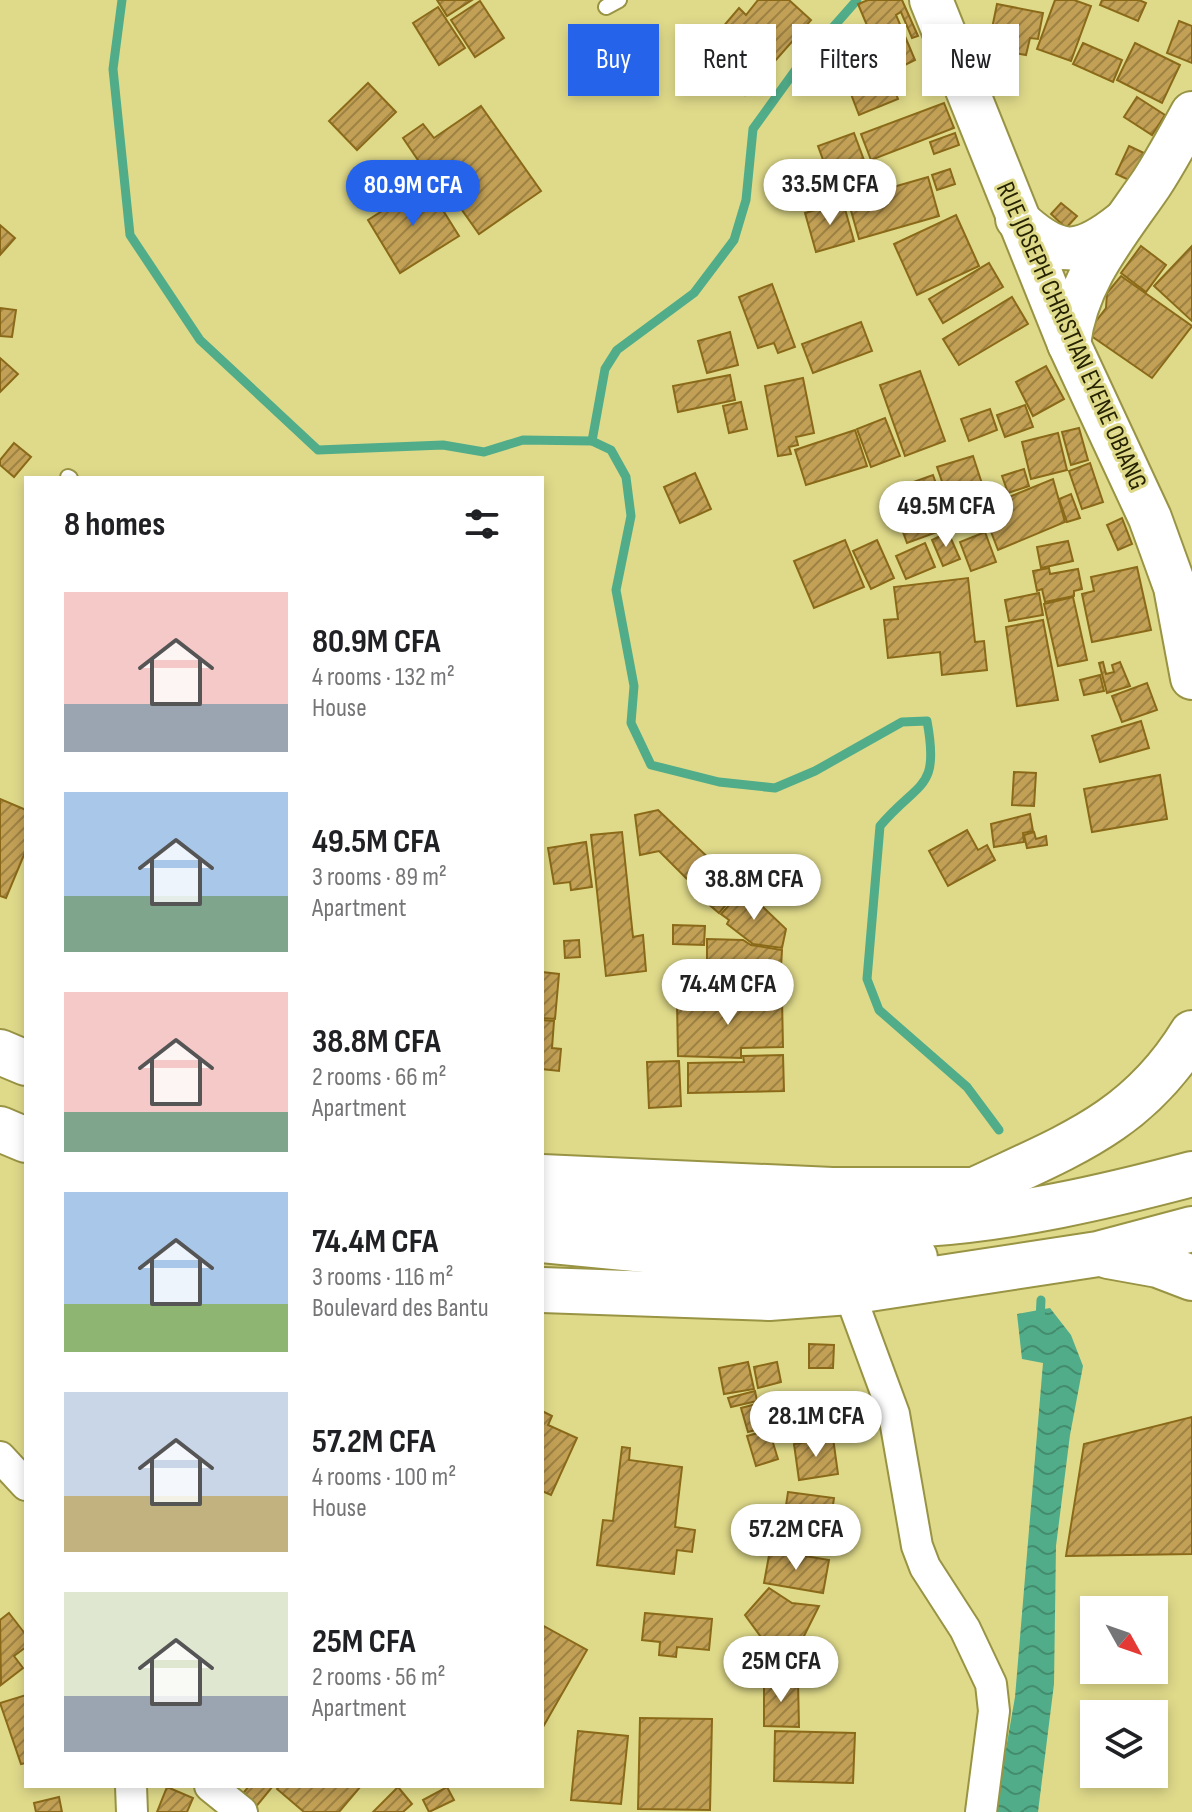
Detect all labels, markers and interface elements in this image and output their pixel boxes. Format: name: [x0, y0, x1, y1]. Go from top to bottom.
chip: Buy: [568, 24, 659, 96]
chip: Rent: [675, 24, 776, 96]
chip: Filters: [792, 24, 906, 96]
chip: New: [922, 24, 1019, 96]
pin: 33.5M CFA: [738, 159, 922, 227]
pin: 80.9M CFA: [321, 160, 505, 228]
text: 33.5M CFA: [782, 169, 879, 200]
text: 80.9M CFA: [364, 170, 462, 201]
street label: RUE JOSEPH CHRISTIAN EYENE OBIANG: [989, 177, 1153, 495]
pin: 49.5M CFA: [854, 481, 1038, 549]
text: 49.5M CFA: [897, 491, 995, 522]
icon: filters: [460, 502, 504, 546]
text: 8 homes: [64, 504, 165, 545]
text: 80.9M CFA: [312, 621, 441, 662]
icon: home: [128, 624, 224, 720]
text: 4 rooms · 132 m²: [312, 662, 455, 693]
text: House: [312, 693, 367, 724]
text: 49.5M CFA: [312, 821, 440, 862]
icon: home: [128, 824, 224, 920]
pin: 38.8M CFA: [662, 854, 846, 922]
text: 3 rooms · 89 m²: [312, 862, 447, 893]
text: 38.8M CFA: [705, 864, 803, 895]
text: Apartment: [312, 893, 406, 924]
pin: 74.4M CFA: [636, 959, 820, 1027]
text: 74.4M CFA: [680, 969, 776, 1000]
text: 38.8M CFA: [312, 1021, 441, 1062]
icon: home: [128, 1024, 224, 1120]
text: 2 rooms · 66 m²: [312, 1062, 447, 1093]
text: Apartment: [312, 1093, 406, 1124]
text: 74.4M CFA: [312, 1221, 438, 1262]
icon: home: [128, 1224, 224, 1320]
text: 3 rooms · 116 m²: [312, 1262, 454, 1293]
text: Boulevard des Bantu: [312, 1293, 489, 1324]
pin: 28.1M CFA: [724, 1391, 908, 1459]
text: 28.1M CFA: [768, 1401, 864, 1432]
text: 57.2M CFA: [312, 1421, 436, 1462]
icon: home: [128, 1424, 224, 1520]
text: 4 rooms · 100 m²: [312, 1462, 456, 1493]
text: House: [312, 1493, 367, 1524]
pin: 57.2M CFA: [704, 1504, 888, 1572]
text: 57.2M CFA: [749, 1514, 843, 1545]
north arrow: [1080, 1596, 1168, 1684]
map controls: [1080, 1596, 1168, 1788]
text: 25M CFA: [312, 1621, 416, 1662]
icon: home: [128, 1624, 224, 1720]
pin: 25M CFA: [707, 1636, 855, 1704]
text: 25M CFA: [741, 1646, 821, 1677]
text: 2 rooms · 56 m²: [312, 1662, 446, 1693]
text: Apartment: [312, 1693, 406, 1724]
button: layers: [1080, 1700, 1168, 1788]

